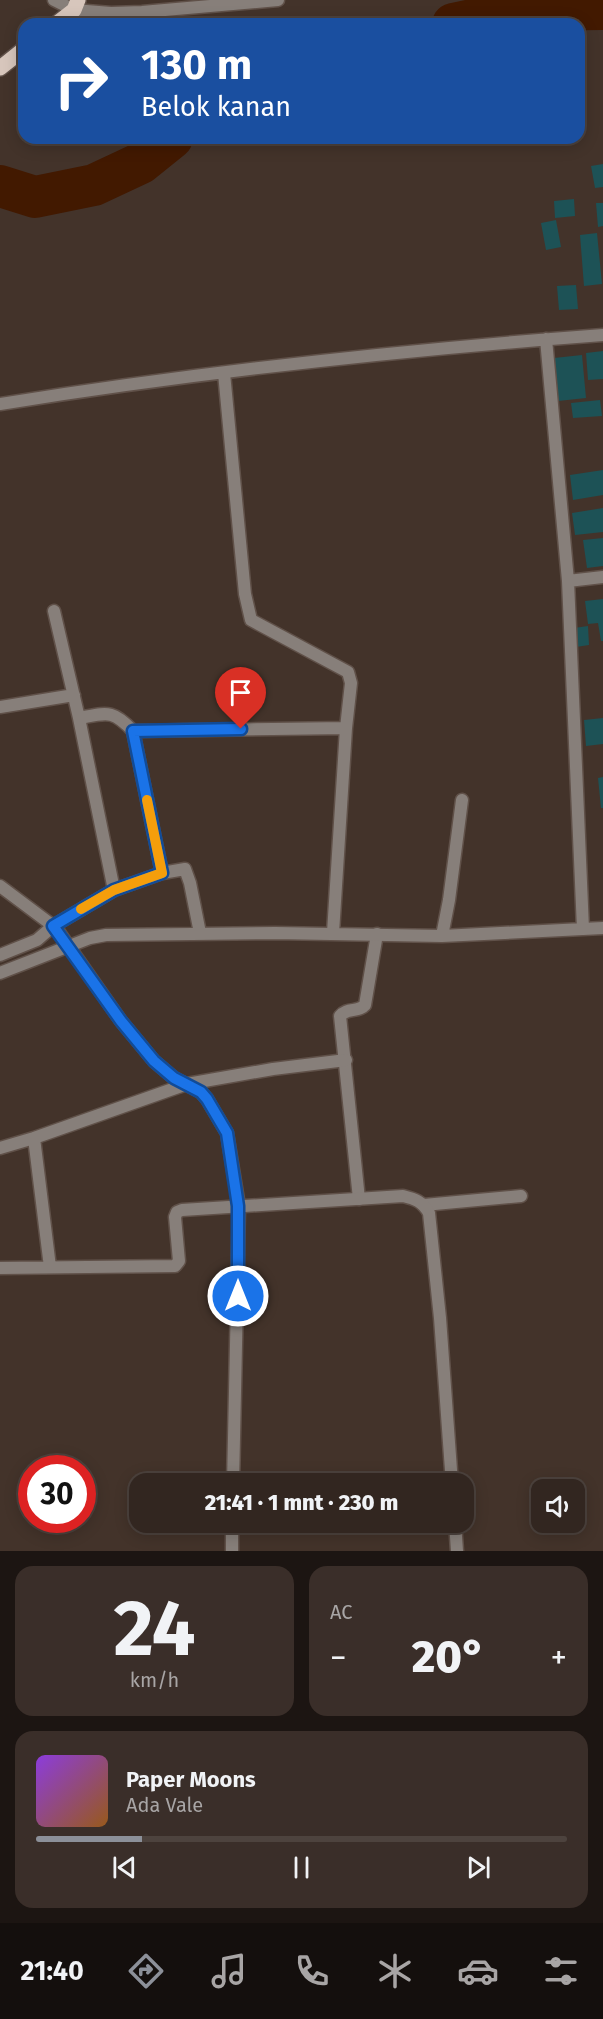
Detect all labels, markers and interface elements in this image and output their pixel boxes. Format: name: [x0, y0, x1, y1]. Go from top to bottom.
text: 130 m: [141, 40, 252, 90]
icon: right: [42, 42, 120, 120]
text: Belok kanan: [141, 91, 291, 123]
pin: [215, 667, 266, 729]
icon: arrive: [224, 676, 257, 709]
position arrow: [206, 1264, 270, 1328]
speed limit sign: 30: [18, 1455, 96, 1533]
map controls: [531, 1479, 585, 1533]
button: sound: [531, 1479, 585, 1533]
text: 21:41 · 1 mnt · 230 m: [205, 1489, 398, 1516]
text: 24: [113, 1582, 196, 1676]
text: AC: [330, 1600, 352, 1624]
text: 20°: [412, 1630, 485, 1684]
text: −: [330, 1638, 347, 1678]
text: +: [551, 1638, 567, 1678]
text: km/h: [130, 1668, 179, 1692]
text: Paper Moons: [126, 1766, 256, 1793]
text: Ada Vale: [126, 1793, 203, 1817]
icon: previous: [108, 1851, 141, 1884]
icon: pause: [285, 1851, 318, 1884]
icon: next: [462, 1851, 495, 1884]
icon: directions: [125, 1950, 167, 1992]
icon: music: [208, 1950, 250, 1992]
icon: phone: [291, 1950, 333, 1992]
icon: climate: [374, 1950, 416, 1992]
icon: car: [457, 1950, 499, 1992]
icon: filters: [540, 1950, 582, 1992]
text: 21:40: [21, 1955, 84, 1987]

